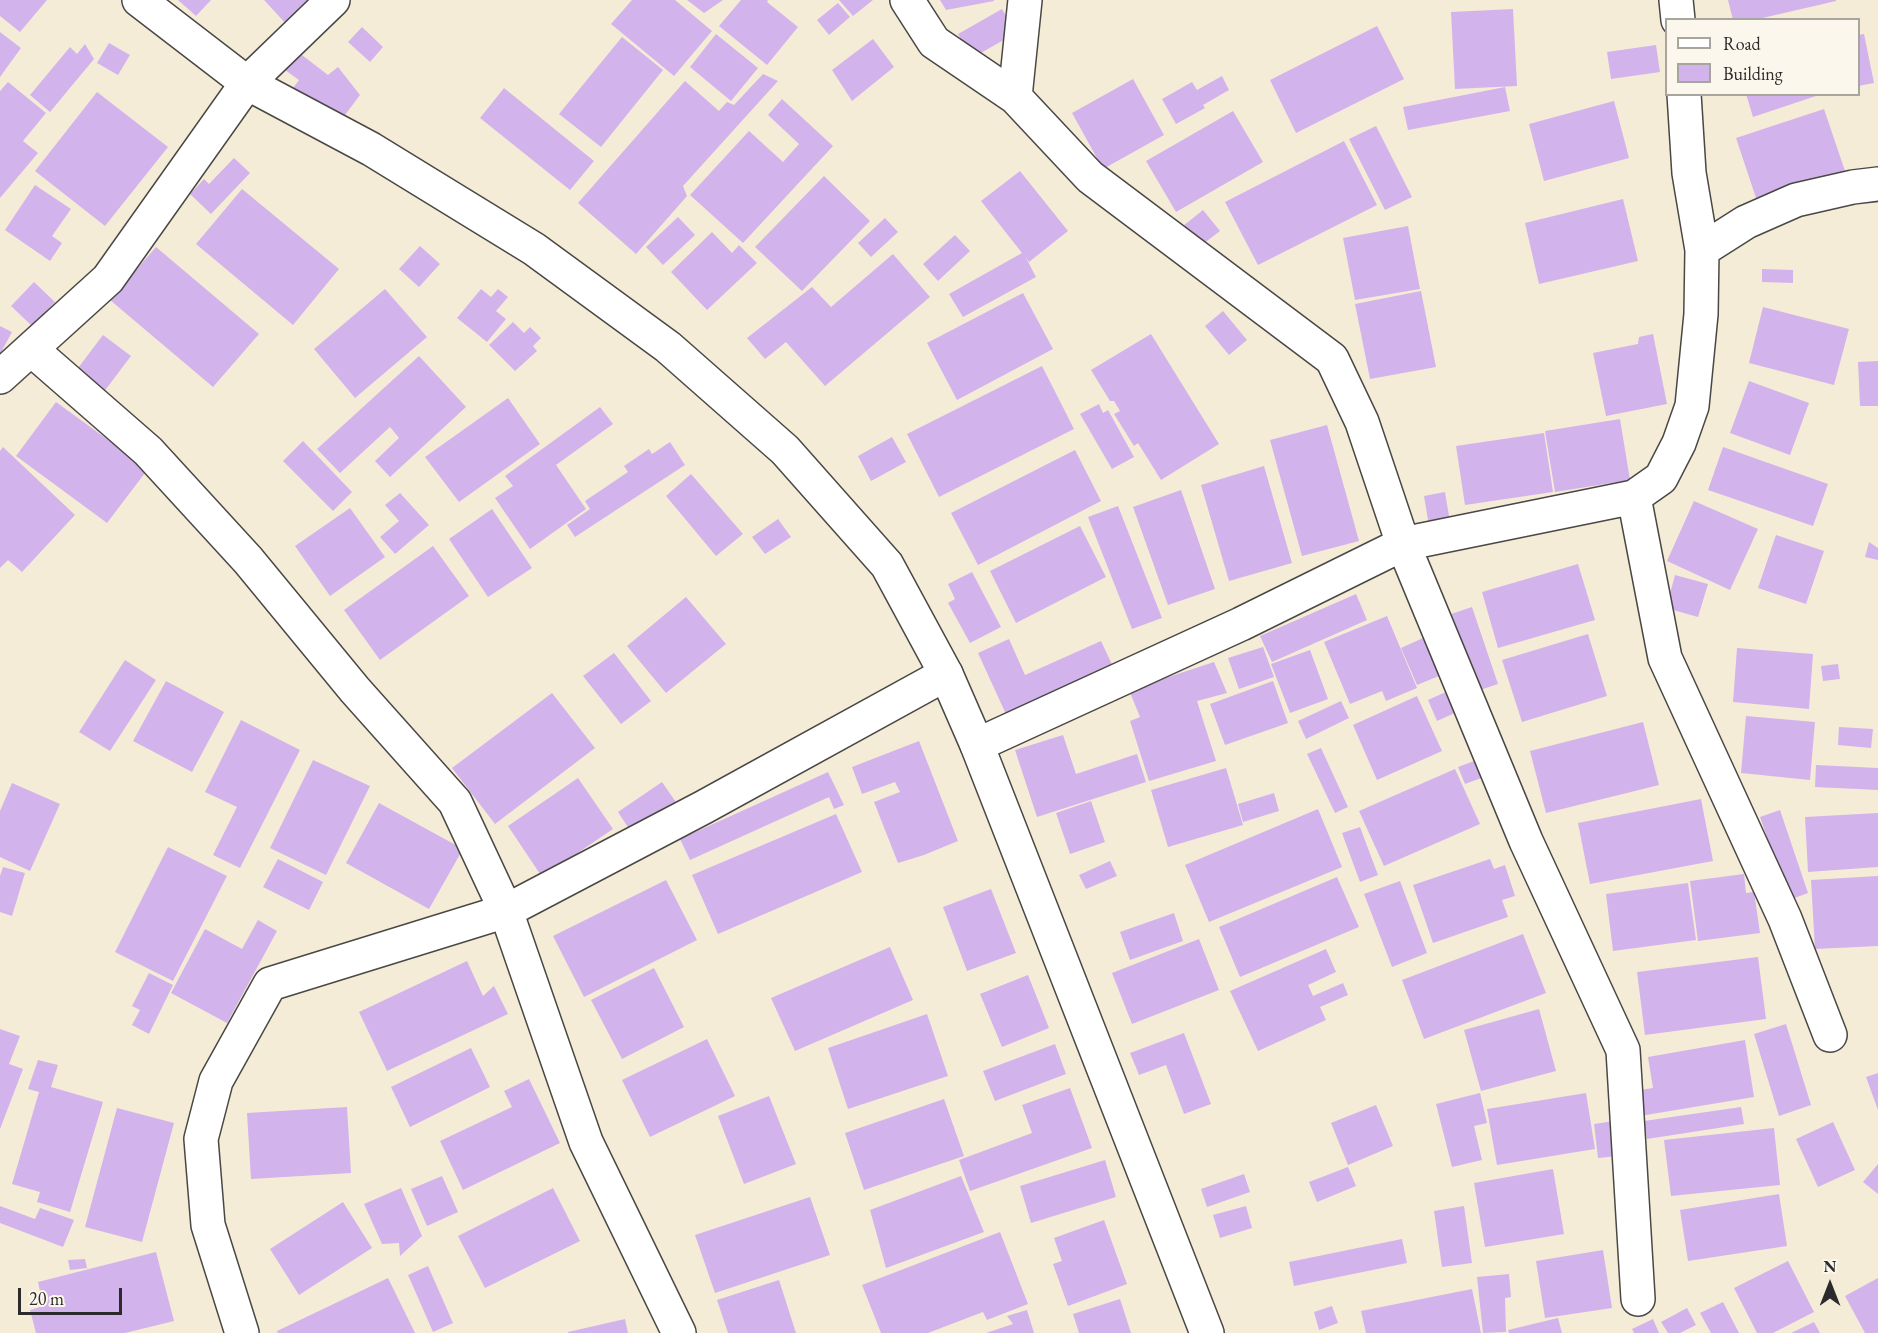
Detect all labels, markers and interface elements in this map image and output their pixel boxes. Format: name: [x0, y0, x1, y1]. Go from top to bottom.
legend: [1665, 18, 1860, 96]
text: Road: [1723, 32, 1761, 55]
text: Building: [1723, 62, 1783, 85]
north arrow: [1800, 1255, 1860, 1315]
text: N: [1824, 1256, 1836, 1277]
scale bar: [21, 1276, 124, 1314]
text: 20 m: [29, 1287, 64, 1310]

